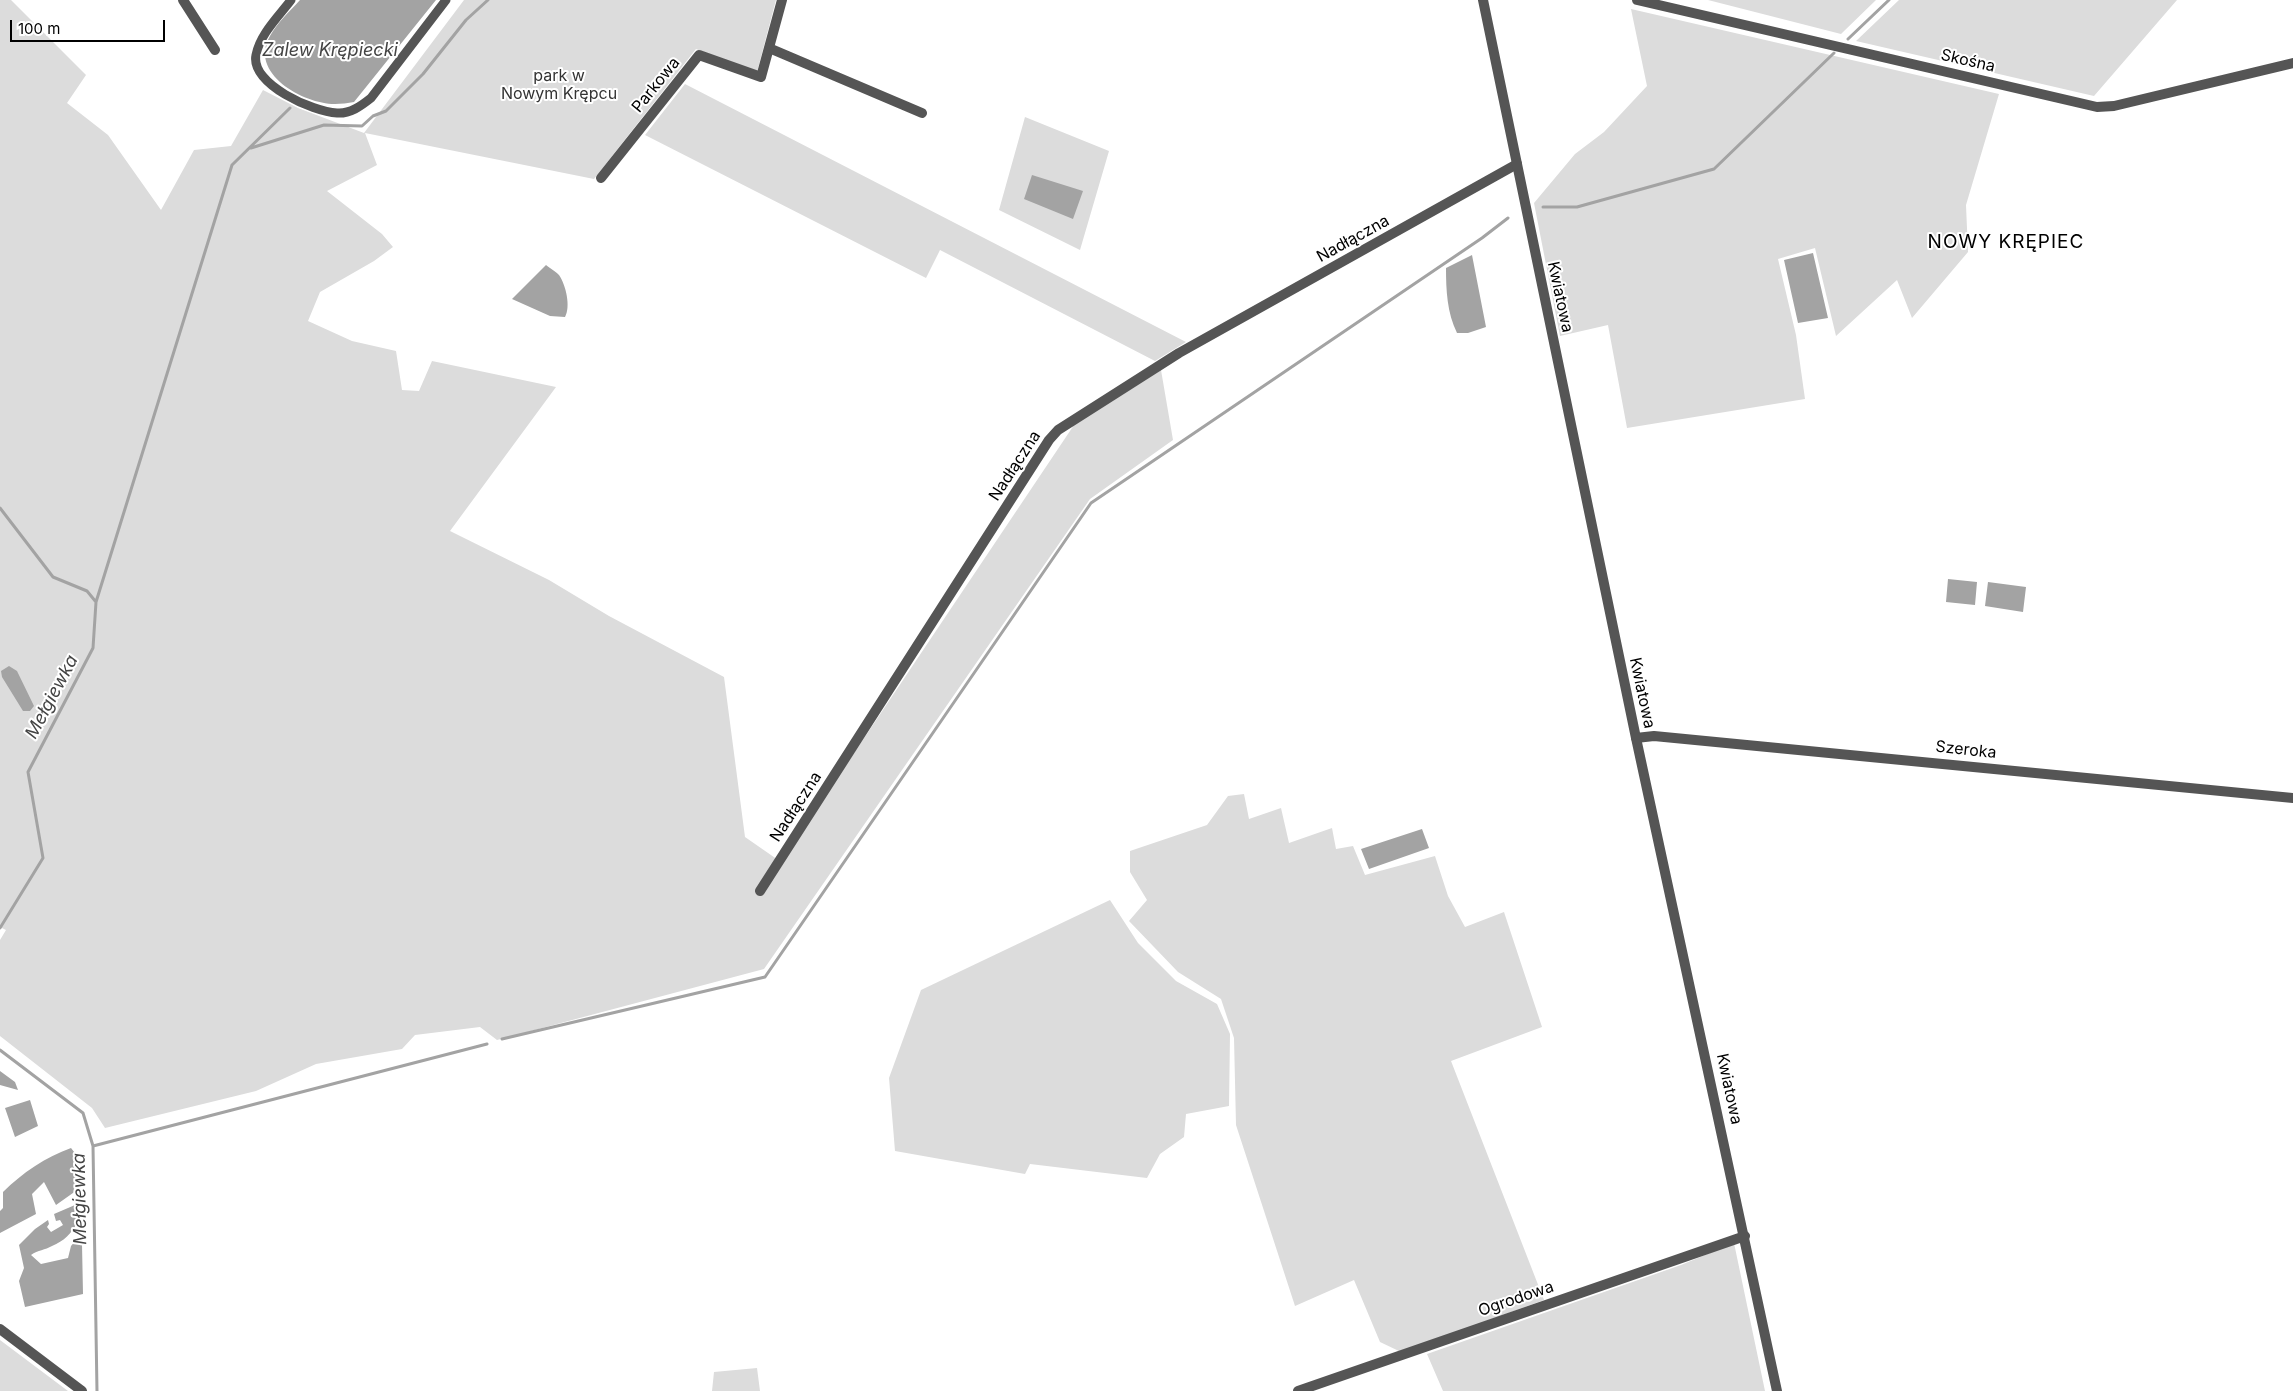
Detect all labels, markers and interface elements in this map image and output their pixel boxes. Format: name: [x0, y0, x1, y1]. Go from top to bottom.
scale bar: [12, 10, 168, 42]
text: 100 m: [18, 19, 60, 38]
water label: Zalew Krępiecki: [262, 40, 398, 62]
street label: Skośna: [1939, 45, 1997, 77]
street label: Parkowa: [628, 54, 684, 116]
park label: park w Nowym Krępcu: [501, 66, 617, 104]
street label: Nadłączna: [1313, 211, 1393, 267]
district label: NOWY KRĘPIEC: [1926, 231, 2086, 253]
street label: Kwiatowa: [1543, 260, 1577, 334]
street label: Nadłączna: [985, 427, 1045, 505]
water label: Mełgiewka: [21, 651, 83, 743]
street label: Kwiatowa: [1625, 656, 1659, 730]
street label: Szeroka: [1935, 737, 1997, 763]
street label: Nadłączna: [766, 768, 826, 846]
street label: Kwiatowa: [1712, 1052, 1746, 1126]
water label: Mełgiewka: [68, 1153, 92, 1245]
street label: Ogrodowa: [1476, 1277, 1556, 1321]

